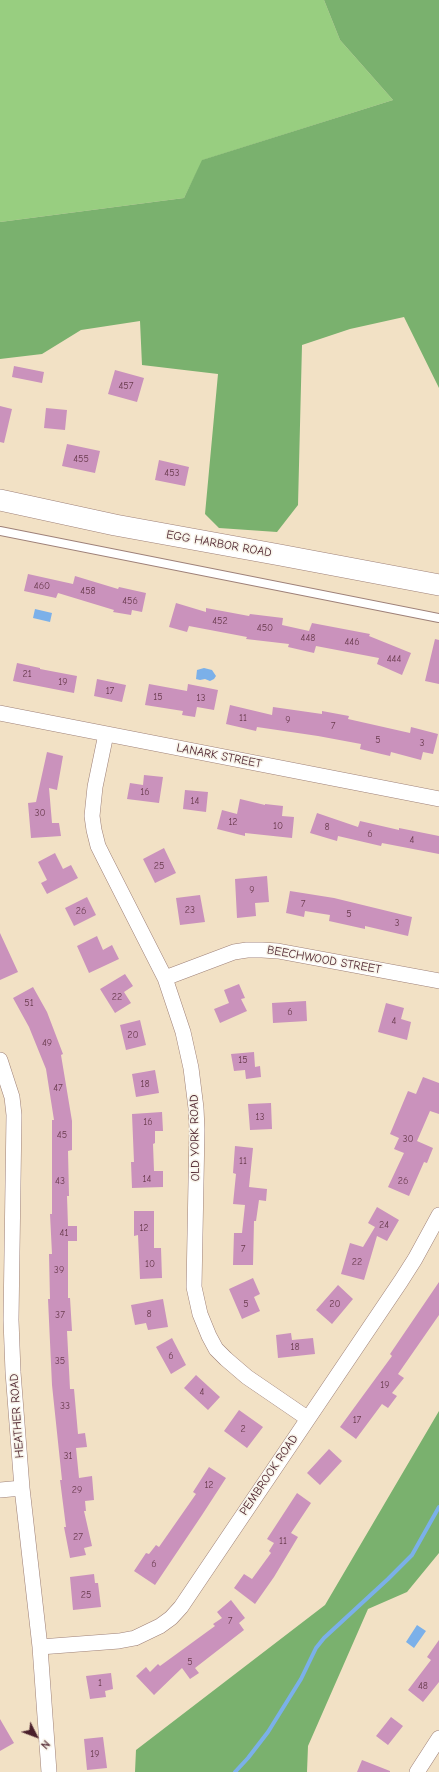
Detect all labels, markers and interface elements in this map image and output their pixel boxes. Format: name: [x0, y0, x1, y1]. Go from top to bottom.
house number: 457: [119, 380, 133, 392]
house number: 455: [73, 453, 89, 465]
house number: 453: [164, 467, 180, 479]
street label: EGG HARBOR ROAD: [165, 528, 273, 560]
house number: 460: [34, 580, 50, 592]
house number: 458: [80, 585, 96, 597]
house number: 456: [122, 595, 138, 607]
house number: 452: [212, 615, 228, 627]
house number: 450: [257, 622, 273, 634]
house number: 448: [301, 632, 315, 644]
house number: 446: [344, 636, 360, 648]
house number: 444: [387, 653, 401, 665]
house number: 21: [22, 668, 32, 680]
house number: 19: [58, 676, 68, 688]
house number: 17: [106, 685, 114, 697]
house number: 15: [153, 691, 163, 703]
house number: 13: [196, 692, 206, 704]
house number: 11: [239, 712, 247, 724]
house number: 9: [285, 714, 291, 726]
house number: 7: [331, 720, 335, 732]
house number: 5: [375, 734, 381, 746]
house number: 3: [419, 737, 425, 749]
street label: LANARK STREET: [175, 741, 263, 771]
house number: 16: [140, 786, 150, 798]
house number: 14: [191, 795, 199, 807]
house number: 30: [34, 807, 46, 819]
house number: 12: [228, 816, 238, 828]
house number: 10: [273, 820, 283, 832]
house number: 8: [324, 821, 330, 833]
house number: 6: [367, 828, 373, 840]
house number: 4: [410, 834, 414, 846]
house number: 25: [154, 860, 164, 872]
house number: 9: [249, 884, 255, 896]
house number: 7: [301, 898, 305, 910]
house number: 23: [185, 904, 195, 916]
house number: 26: [76, 905, 86, 917]
house number: 5: [346, 908, 352, 920]
house number: 3: [394, 917, 400, 929]
street label: BEECHWOOD STREET: [266, 943, 382, 977]
house number: 22: [112, 991, 122, 1003]
house number: 51: [24, 997, 34, 1009]
house number: 6: [287, 1006, 293, 1018]
house number: 4: [392, 1015, 396, 1027]
house number: 20: [127, 1029, 139, 1041]
house number: 49: [42, 1037, 52, 1049]
house number: 15: [238, 1054, 248, 1066]
house number: 18: [140, 1078, 150, 1090]
house number: 47: [53, 1082, 63, 1094]
street label: OLD YORK ROAD: [187, 1094, 203, 1182]
house number: 13: [255, 1111, 265, 1123]
house number: 16: [143, 1116, 153, 1128]
house number: 45: [57, 1129, 67, 1141]
house number: 30: [402, 1133, 414, 1145]
house number: 11: [239, 1155, 247, 1167]
house number: 14: [143, 1173, 151, 1185]
house number: 43: [55, 1175, 65, 1187]
house number: 26: [398, 1175, 408, 1187]
house number: 24: [379, 1219, 389, 1231]
house number: 12: [139, 1222, 149, 1234]
house number: 41: [60, 1227, 68, 1239]
house number: 7: [241, 1243, 245, 1255]
house number: 22: [352, 1256, 362, 1268]
house number: 10: [145, 1258, 155, 1270]
house number: 39: [54, 1264, 64, 1276]
house number: 5: [243, 1298, 249, 1310]
house number: 20: [329, 1298, 341, 1310]
house number: 8: [146, 1308, 152, 1320]
house number: 37: [55, 1309, 65, 1321]
house number: 18: [290, 1341, 300, 1353]
house number: 6: [168, 1350, 174, 1362]
house number: 35: [55, 1355, 65, 1367]
street label: HEATHER ROAD: [7, 1373, 27, 1459]
house number: 19: [380, 1379, 390, 1391]
house number: 4: [200, 1386, 204, 1398]
house number: 33: [60, 1400, 70, 1412]
house number: 17: [353, 1414, 361, 1426]
house number: 2: [240, 1423, 246, 1435]
street label: PEMBROOK ROAD: [237, 1432, 301, 1518]
house number: 31: [63, 1450, 73, 1462]
house number: 12: [204, 1479, 214, 1491]
house number: 29: [72, 1484, 82, 1496]
house number: 27: [73, 1531, 83, 1543]
house number: 11: [279, 1535, 287, 1547]
house number: 6: [151, 1558, 157, 1570]
house number: 25: [81, 1589, 91, 1601]
house number: 7: [228, 1615, 232, 1627]
house number: 5: [187, 1656, 193, 1668]
house number: 1: [98, 1677, 102, 1689]
house number: 48: [418, 1680, 428, 1692]
north arrow: [16, 1716, 56, 1756]
text: N: [38, 1737, 53, 1751]
house number: 19: [90, 1748, 100, 1760]

